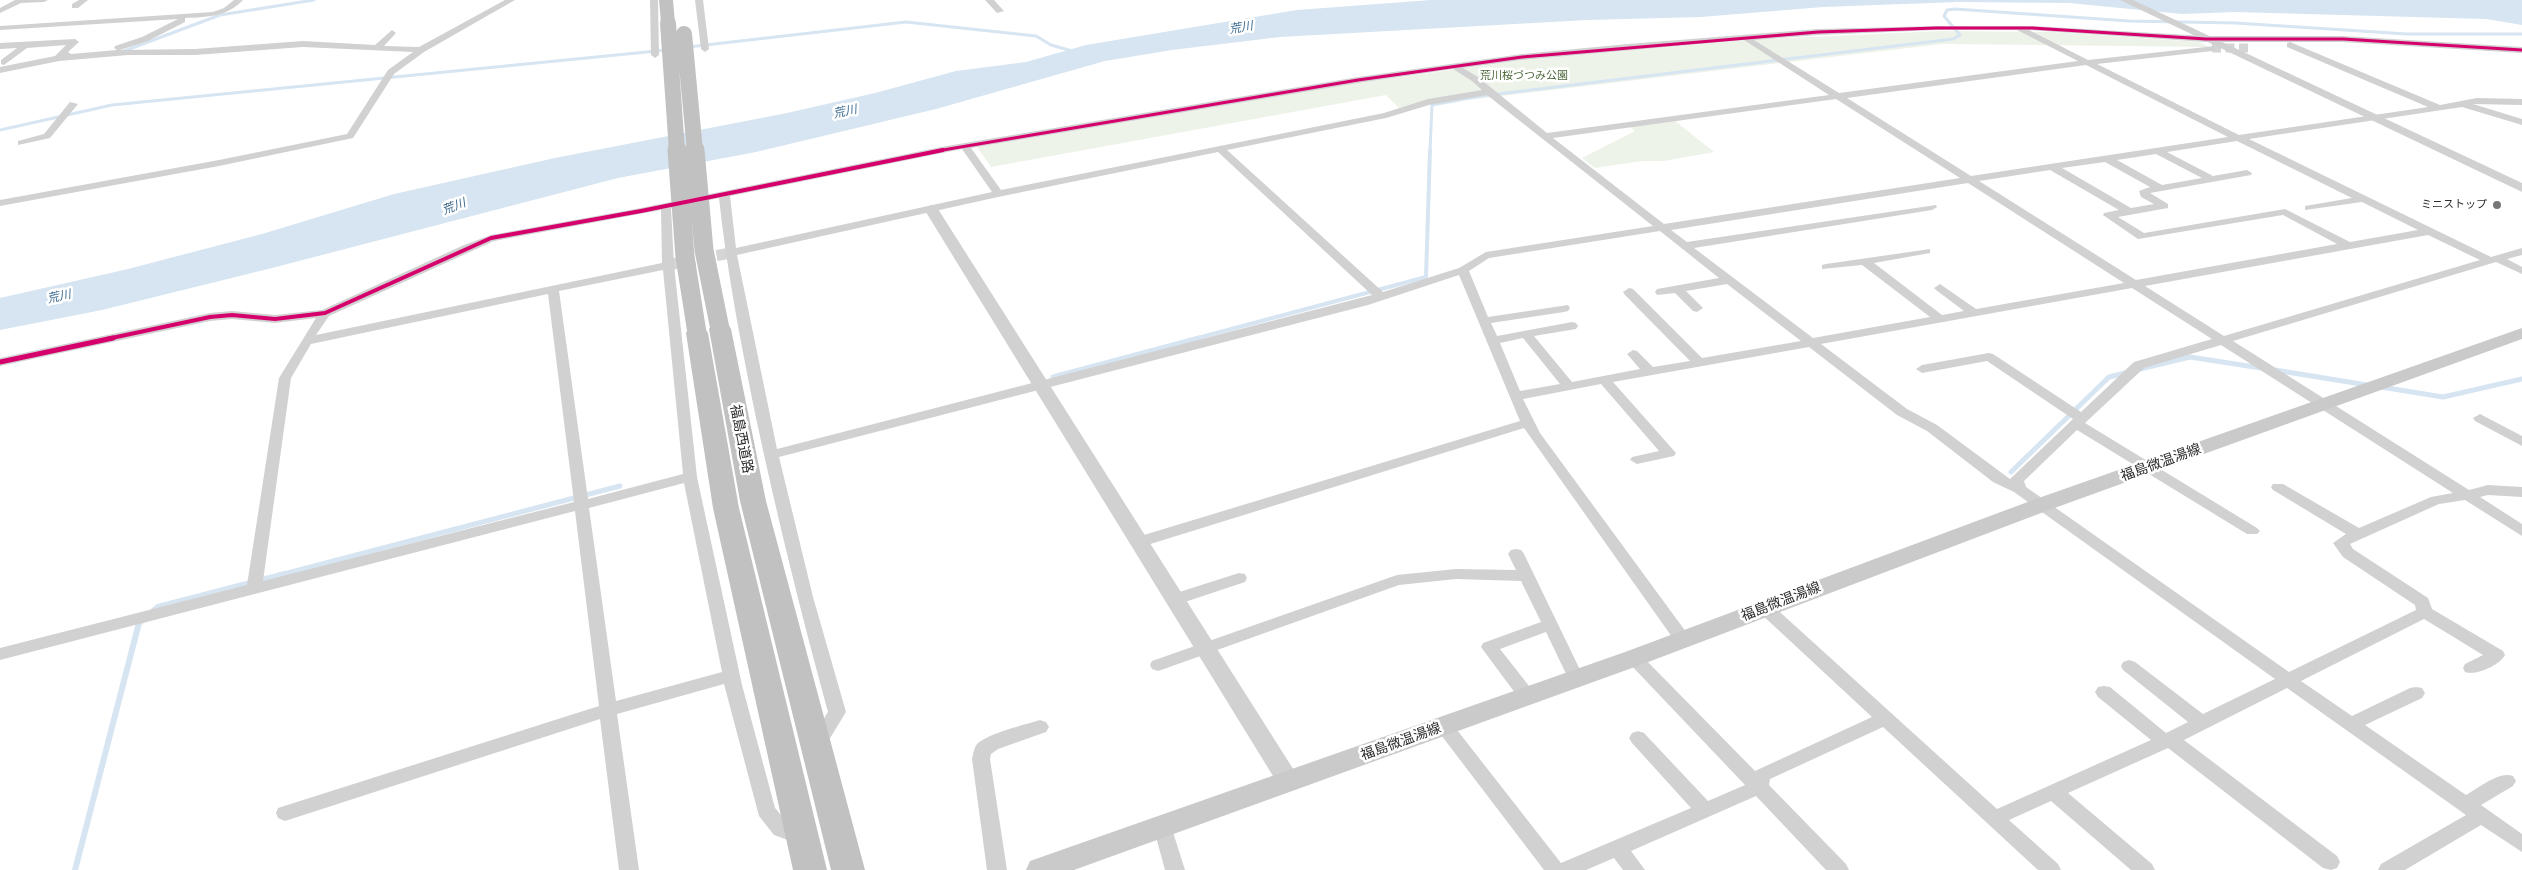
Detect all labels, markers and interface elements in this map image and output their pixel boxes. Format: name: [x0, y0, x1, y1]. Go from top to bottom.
water label: 荒川: [1228, 19, 1254, 37]
park label: 荒川桜づつみ公園: [1480, 69, 1568, 83]
water label: 荒川: [832, 102, 858, 122]
water label: 荒川: [440, 196, 468, 218]
place label: ミニストップ: [2421, 198, 2487, 212]
marker: ミニストップ: [2491, 199, 2503, 211]
water label: 荒川: [46, 287, 72, 307]
street label: 福島西道路: [726, 403, 756, 475]
street label: 福島微温湯線: [2119, 441, 2203, 485]
street label: 福島微温湯線: [1739, 579, 1823, 625]
street label: 福島微温湯線: [1359, 720, 1443, 764]

